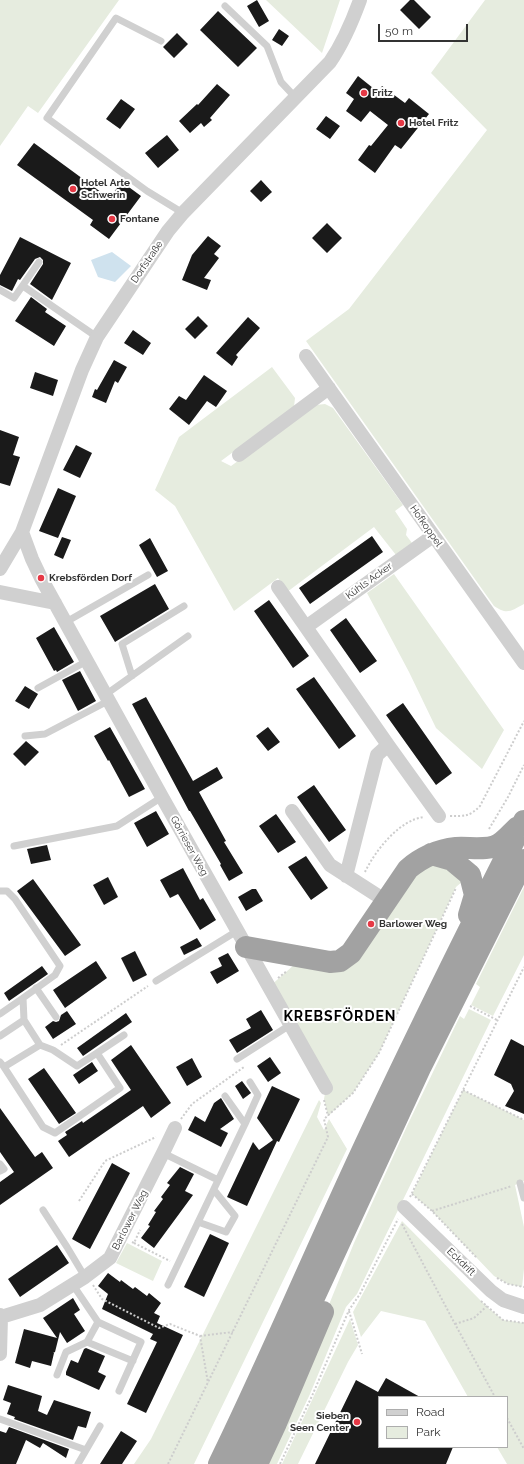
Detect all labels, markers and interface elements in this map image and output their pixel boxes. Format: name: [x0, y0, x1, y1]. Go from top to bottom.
scale bar: [380, 16, 470, 42]
text: 50 m: [385, 24, 413, 38]
place label: Fritz: [372, 87, 393, 99]
marker: Fritz: [359, 88, 369, 98]
place label: Hotel Fritz: [409, 117, 458, 129]
marker: Hotel Fritz: [396, 118, 406, 128]
place label: Hotel Arte Schwerin: [81, 177, 130, 200]
marker: Hotel Arte Schwerin: [68, 184, 78, 194]
place label: Fontane: [120, 213, 159, 225]
marker: Fontane: [107, 214, 117, 224]
street label: Dorfstraße: [128, 239, 166, 285]
street label: Hofkoppel: [407, 503, 445, 549]
street label: Kühls Acker: [343, 560, 395, 602]
place label: Krebsförden Dorf: [49, 572, 132, 584]
marker: Krebsförden Dorf: [36, 573, 46, 583]
street label: Görrieser Weg: [168, 814, 210, 878]
place label: Barlower Weg: [379, 918, 447, 930]
marker: Barlower Weg: [366, 919, 376, 929]
district label: KREBSFÖRDEN: [283, 1009, 397, 1025]
street label: Barlower Weg: [110, 1188, 150, 1252]
street label: Eckdrift: [444, 1246, 478, 1278]
legend: [378, 1396, 508, 1448]
text: Road: [416, 1405, 445, 1419]
place label: Sieben Seen Center: [290, 1410, 349, 1434]
marker: Sieben Seen Center: [352, 1417, 362, 1427]
text: Park: [416, 1425, 441, 1439]

